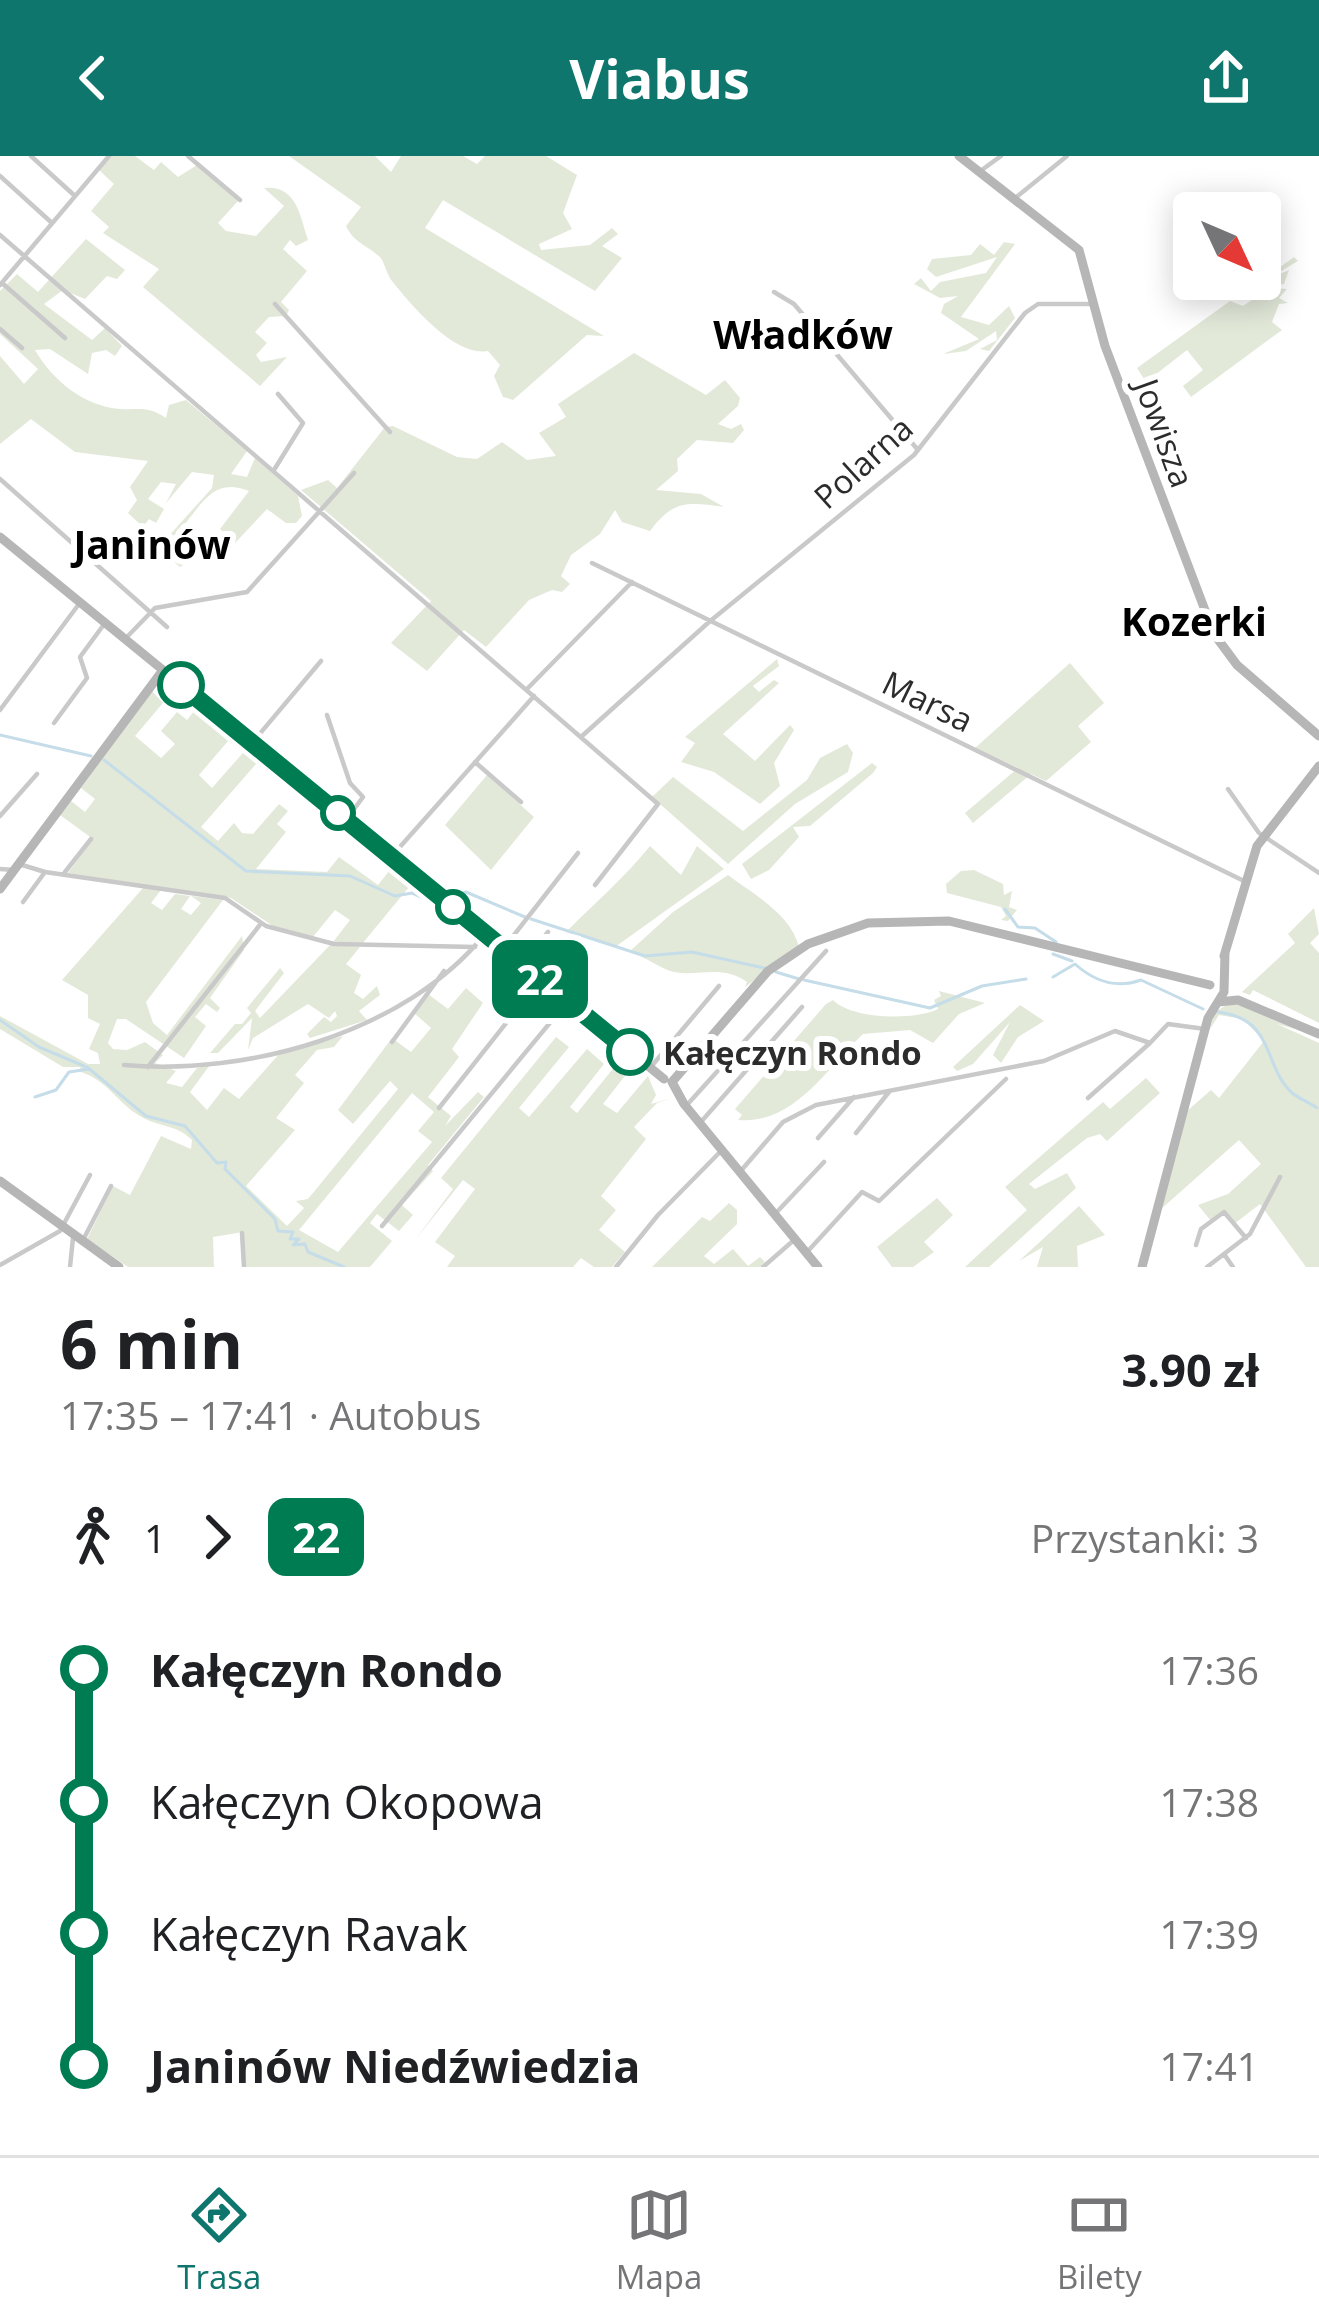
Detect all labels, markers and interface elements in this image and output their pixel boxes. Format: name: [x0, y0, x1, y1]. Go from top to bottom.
text: Viabus: [569, 41, 750, 115]
icon: back: [60, 45, 126, 111]
icon: share: [1193, 45, 1259, 111]
north arrow: [1173, 192, 1281, 300]
map controls: [1173, 192, 1281, 300]
district label: Władków: [713, 307, 893, 360]
street label: Jowisza: [1124, 370, 1205, 493]
street label: Polarna: [804, 406, 922, 518]
district label: Janinów: [70, 517, 231, 570]
district label: Kozerki: [1121, 594, 1267, 647]
street label: Marsa: [875, 660, 981, 742]
unlabelled marker: [159, 663, 203, 707]
unlabelled marker: [322, 797, 354, 829]
unlabelled marker: [437, 891, 469, 923]
line badge: 22: [486, 940, 594, 1018]
text: 22: [516, 950, 564, 1007]
marker: Kałęczyn Rondo: [608, 1030, 652, 1074]
place label: Kałęczyn Rondo: [663, 1030, 922, 1075]
text: 6 min: [60, 1298, 243, 1388]
text: 3.90 zł: [1122, 1339, 1259, 1400]
text: 17:35 – 17:41 · Autobus: [60, 1388, 481, 1441]
icon: walk: [60, 1504, 126, 1570]
icon: forward: [184, 1504, 250, 1570]
text: 22: [292, 1508, 340, 1565]
text: 1: [144, 1511, 166, 1564]
text: Przystanki: 3: [1031, 1511, 1259, 1564]
text: Kałęczyn Rondo: [150, 1639, 503, 1700]
text: 17:36: [1160, 1643, 1259, 1696]
text: Kałęczyn Okopowa: [150, 1771, 544, 1832]
text: 17:38: [1160, 1775, 1259, 1828]
text: Kałęczyn Ravak: [150, 1903, 468, 1964]
text: 17:39: [1160, 1907, 1259, 1960]
text: Janinów Niedźwiedzia: [150, 2035, 641, 2096]
text: 17:41: [1160, 2039, 1259, 2092]
tab: Trasa: [177, 2182, 261, 2299]
tab: Mapa: [616, 2182, 702, 2299]
tab: Bilety: [1057, 2182, 1142, 2299]

